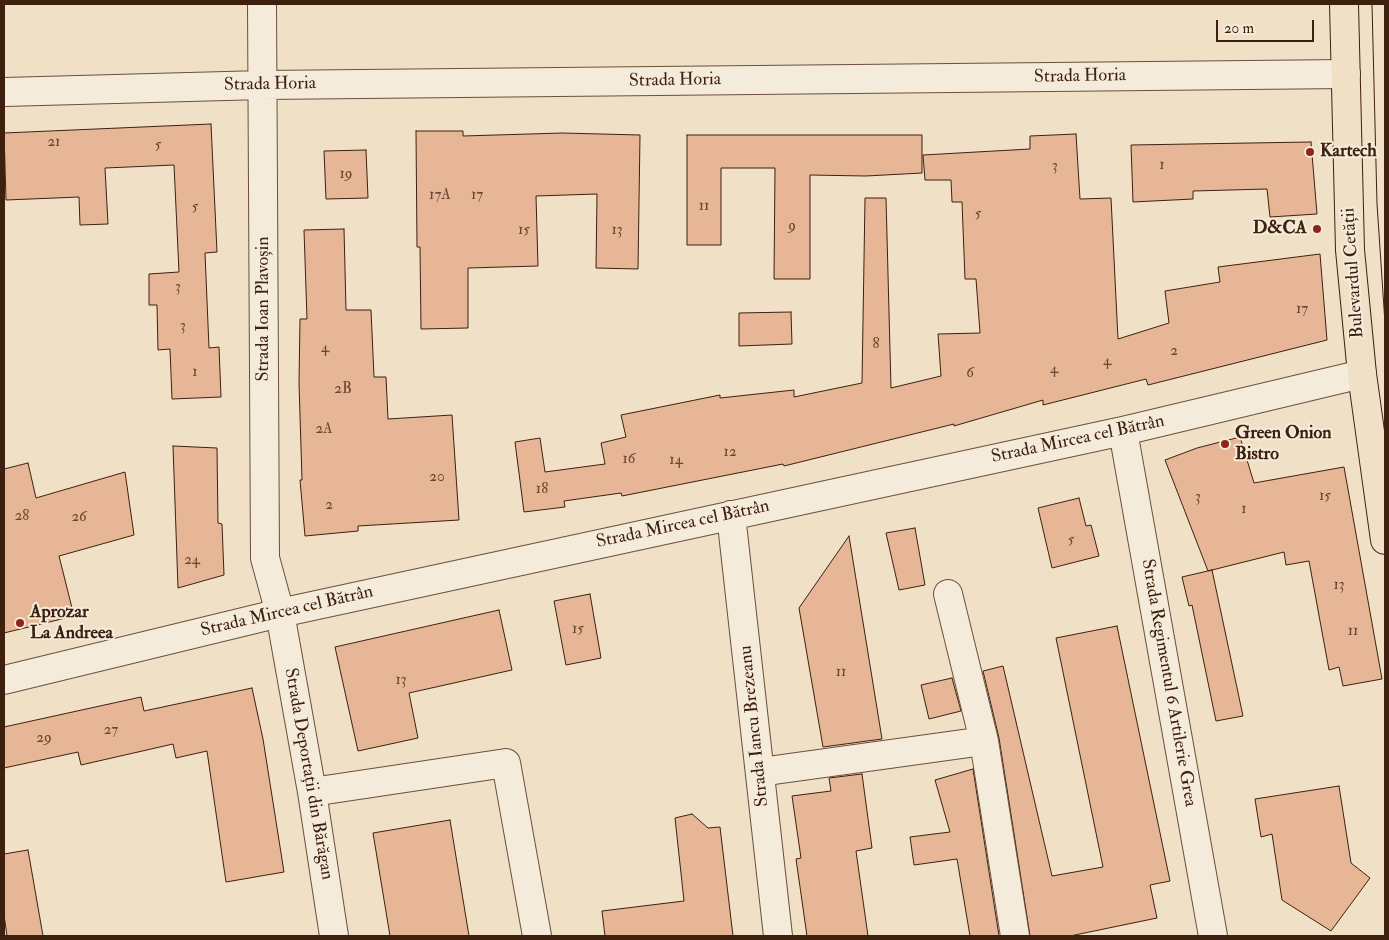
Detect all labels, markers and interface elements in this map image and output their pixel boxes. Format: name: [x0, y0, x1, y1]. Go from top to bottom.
scale bar: [1219, 10, 1316, 42]
text: 20 m: [1224, 19, 1254, 38]
street label: Strada Horia: [1034, 65, 1126, 89]
street label: Strada Horia: [629, 69, 721, 93]
street label: Strada Horia: [224, 73, 316, 97]
house number: 21: [48, 134, 60, 152]
house number: 5: [155, 137, 161, 155]
place label: Kartech: [1320, 141, 1377, 163]
marker: Kartech: [1304, 146, 1316, 158]
house number: 1: [1159, 157, 1165, 175]
house number: 3: [1052, 158, 1058, 176]
house number: 19: [340, 166, 352, 184]
house number: 17A: [429, 187, 451, 205]
house number: 17: [471, 187, 483, 205]
house number: 11: [699, 198, 709, 216]
house number: 5: [192, 199, 198, 217]
house number: 5: [975, 206, 981, 224]
street label: Bulevardul Cetății: [1339, 207, 1369, 339]
house number: 9: [788, 218, 796, 236]
place label: D&CA: [1253, 218, 1307, 240]
house number: 15: [518, 222, 530, 240]
house number: 13: [611, 222, 623, 240]
marker: D&CA: [1311, 223, 1323, 235]
street label: Strada Ioan Plavoșin: [253, 237, 275, 381]
house number: 3: [175, 279, 181, 297]
house number: 17: [1296, 301, 1308, 319]
house number: 3: [180, 318, 186, 336]
house number: 8: [872, 336, 880, 354]
house number: 4: [321, 340, 329, 358]
house number: 2: [1170, 343, 1178, 361]
house number: 4: [1103, 353, 1111, 371]
house number: 4: [1050, 361, 1058, 379]
house number: 1: [192, 364, 198, 382]
house number: 6: [966, 365, 974, 383]
house number: 2B: [334, 381, 352, 399]
street label: Strada Mircea cel Bătrân: [989, 411, 1167, 469]
house number: 2A: [315, 421, 333, 439]
place label: Green Onion Bistro: [1235, 423, 1331, 466]
marker: Green Onion Bistro: [1219, 438, 1231, 450]
house number: 12: [724, 444, 736, 462]
house number: 16: [623, 451, 635, 469]
house number: 14: [669, 452, 683, 470]
house number: 20: [429, 469, 445, 487]
house number: 18: [536, 481, 548, 499]
house number: 15: [1319, 488, 1331, 506]
house number: 3: [1195, 489, 1201, 507]
street label: Strada Mircea cel Bătrân: [594, 496, 772, 554]
house number: 2: [325, 497, 333, 515]
house number: 1: [1241, 501, 1247, 519]
house number: 28: [15, 508, 29, 526]
house number: 26: [71, 509, 87, 527]
house number: 5: [1068, 532, 1074, 550]
house number: 24: [184, 552, 200, 570]
street label: Strada Regimentul 6 Artilerie Grea: [1136, 557, 1200, 809]
house number: 13: [1333, 577, 1345, 595]
street label: Strada Mircea cel Bătrân: [199, 582, 375, 642]
place label: Aprozar La Andreea: [30, 602, 113, 644]
marker: Aprozar La Andreea: [14, 617, 26, 629]
house number: 15: [572, 621, 584, 639]
house number: 11: [1348, 623, 1358, 641]
street label: Strada Iancu Brezeanu: [736, 644, 774, 808]
house number: 11: [836, 664, 846, 682]
street label: Strada Deportații din Bărăgan: [279, 666, 337, 882]
house number: 13: [395, 672, 407, 690]
house number: 27: [104, 722, 118, 740]
house number: 29: [36, 730, 52, 748]

